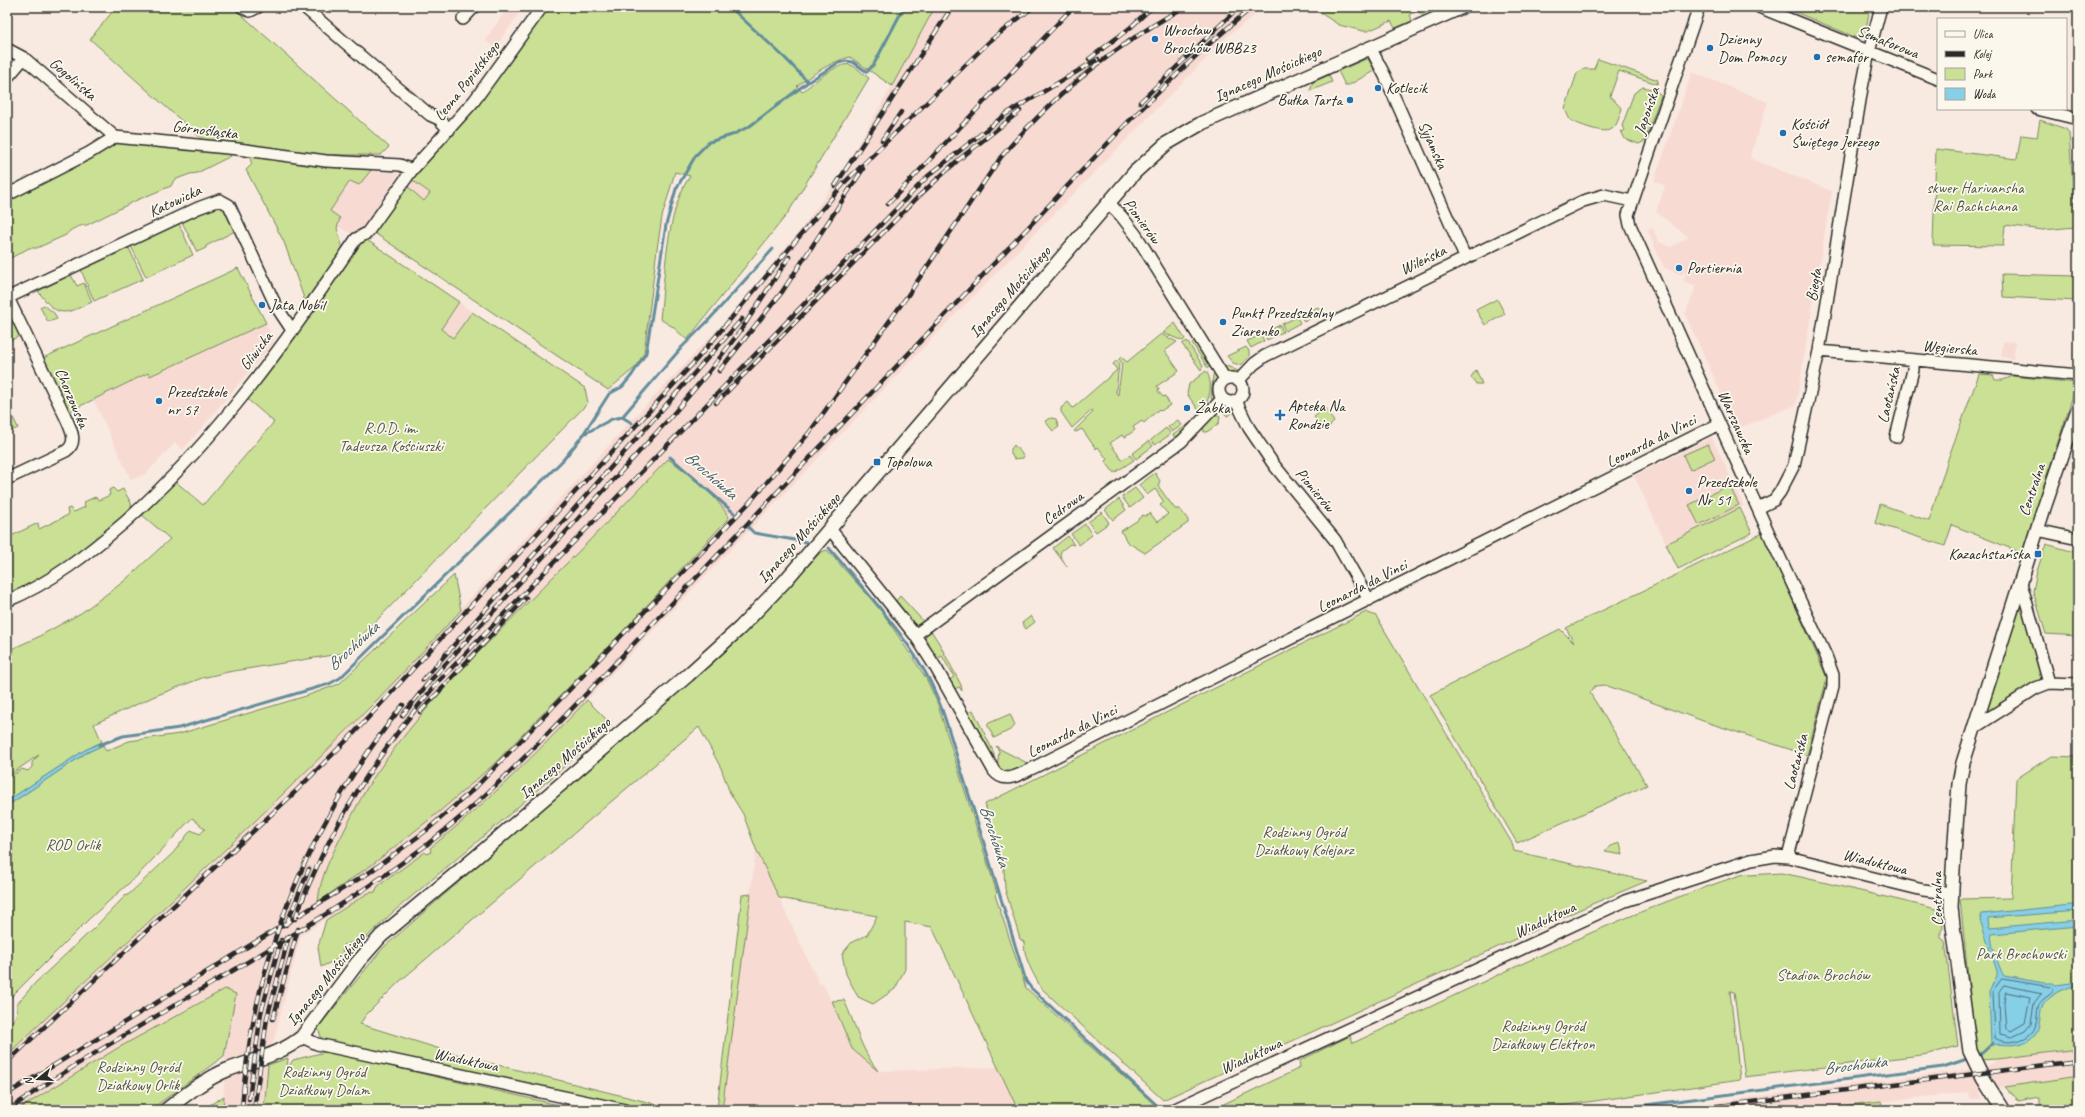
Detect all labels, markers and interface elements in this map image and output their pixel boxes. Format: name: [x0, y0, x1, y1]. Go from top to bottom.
legend: [1937, 18, 2067, 110]
place label: Wrocław Brochów WBB23: [1163, 20, 1258, 58]
street label: Semaforowa: [1854, 21, 1923, 64]
text: Ulica: [1973, 26, 1994, 42]
place label: Dzienny Dom Pomocy: [1718, 29, 1787, 67]
marker: Wrocław Brochów WBB23: [1150, 34, 1160, 44]
street label: Leona Popielskiego: [430, 36, 505, 125]
street label: Ignacego Mościckiego: [1212, 41, 1326, 106]
marker: Dzienny Dom Pomocy: [1705, 43, 1715, 53]
text: Kolej: [1973, 46, 1993, 62]
place label: semafor: [1825, 47, 1870, 67]
marker: semafor: [1812, 52, 1822, 62]
street label: Gogolińska: [45, 53, 101, 106]
text: Park: [1973, 66, 1994, 82]
place label: Kotlecik: [1386, 78, 1428, 98]
marker: Kotlecik: [1373, 83, 1383, 93]
street label: Japońska: [1629, 84, 1665, 138]
text: Woda: [1973, 86, 1997, 102]
place label: Bułka Tarta: [1277, 90, 1343, 110]
marker: Bułka Tarta: [1345, 95, 1355, 105]
place label: Kościół Świętego Jerzego: [1791, 114, 1881, 152]
street label: Górnośląska: [171, 116, 240, 144]
street label: Syjamska: [1414, 118, 1453, 173]
marker: Kościół Świętego Jerzego: [1778, 128, 1788, 138]
park label: skwer Harivansha Rai Bachchana: [1926, 178, 2025, 216]
street label: Katowicka: [146, 180, 205, 222]
street label: Pionierów: [1119, 194, 1166, 249]
street label: Wileńska: [1397, 240, 1450, 280]
street label: Ignacego Mościckiego: [965, 241, 1056, 342]
place label: Portiernia: [1687, 258, 1743, 278]
marker: Portiernia: [1674, 263, 1684, 273]
street label: Biegła: [1801, 266, 1827, 303]
place label: Jata Nobil: [269, 295, 328, 315]
marker: Jata Nobil: [257, 300, 267, 310]
place label: Punkt Przedszkolny Ziarenko: [1231, 303, 1334, 341]
marker: Punkt Przedszkolny Ziarenko: [1218, 317, 1228, 327]
street label: Gliwicka: [235, 327, 278, 374]
street label: Węgierska: [1922, 336, 1979, 360]
street label: Laotańska: [1873, 364, 1905, 425]
street label: Chorzowska: [50, 365, 94, 432]
place label: Przedszkole nr 57: [167, 382, 228, 420]
street label: Warszawska: [1713, 387, 1759, 458]
marker: Przedszkole nr 57: [154, 396, 164, 406]
place label: Apteka Na Rondzie: [1288, 396, 1346, 434]
place label: Żabka: [1195, 398, 1231, 418]
marker: Żabka: [1182, 403, 1192, 413]
street label: Leonarda da Vinci: [1603, 409, 1701, 472]
marker: Apteka Na Rondzie: [1275, 410, 1285, 420]
park label: R.O.D. im. Tadeusza Kościuszki: [339, 418, 445, 456]
water label: Brochówka: [680, 446, 743, 505]
place label: Topolowa: [885, 452, 933, 472]
marker: Topolowa: [872, 457, 882, 467]
street label: Centralna: [2014, 460, 2051, 519]
street label: Pionierów: [1291, 464, 1340, 517]
place label: Przedszkole Nr 51: [1697, 472, 1758, 510]
street label: Cedrowa: [1039, 486, 1088, 529]
marker: Przedszkole Nr 51: [1684, 486, 1694, 496]
street label: Ignacego Mościckiego: [753, 488, 846, 587]
place label: Kazachstańska: [1949, 544, 2031, 564]
marker: Kazachstańska: [2033, 549, 2043, 559]
street label: Leonarda da Vinci: [1314, 554, 1412, 617]
water label: Brochówka: [323, 616, 385, 675]
street label: Leonarda da Vinci: [1024, 699, 1122, 762]
street label: Ignacego Mościckiego: [515, 712, 616, 803]
street label: Laotańska: [1779, 731, 1813, 792]
water label: Brochówka: [975, 803, 1015, 871]
park label: Rodzinny Ogród Działkowy Kolejarz: [1254, 822, 1356, 860]
park label: ROD Orlik: [46, 835, 102, 855]
street label: Wiaduktowa: [1841, 844, 1910, 880]
street label: Centralna: [1927, 870, 1947, 926]
street label: Wiaduktowa: [1511, 897, 1580, 943]
street label: Ignacego Mościckiego: [282, 927, 371, 1030]
park label: Park Brochowski: [1976, 944, 2068, 964]
park label: Stadion Brochów: [1777, 965, 1871, 985]
park label: Rodzinny Ogród Działkowy Elektron: [1491, 1016, 1595, 1054]
street label: Wiaduktowa: [1217, 1033, 1286, 1079]
street label: Wiaduktowa: [432, 1043, 501, 1077]
water label: Brochówka: [1822, 1051, 1889, 1079]
park label: Rodzinny Ogród Działkowy Orlik: [96, 1057, 182, 1095]
north arrow: [18, 1059, 58, 1099]
park label: Rodzinny Ogród Działkowy Dolam: [278, 1062, 371, 1100]
text: N: [20, 1075, 36, 1087]

